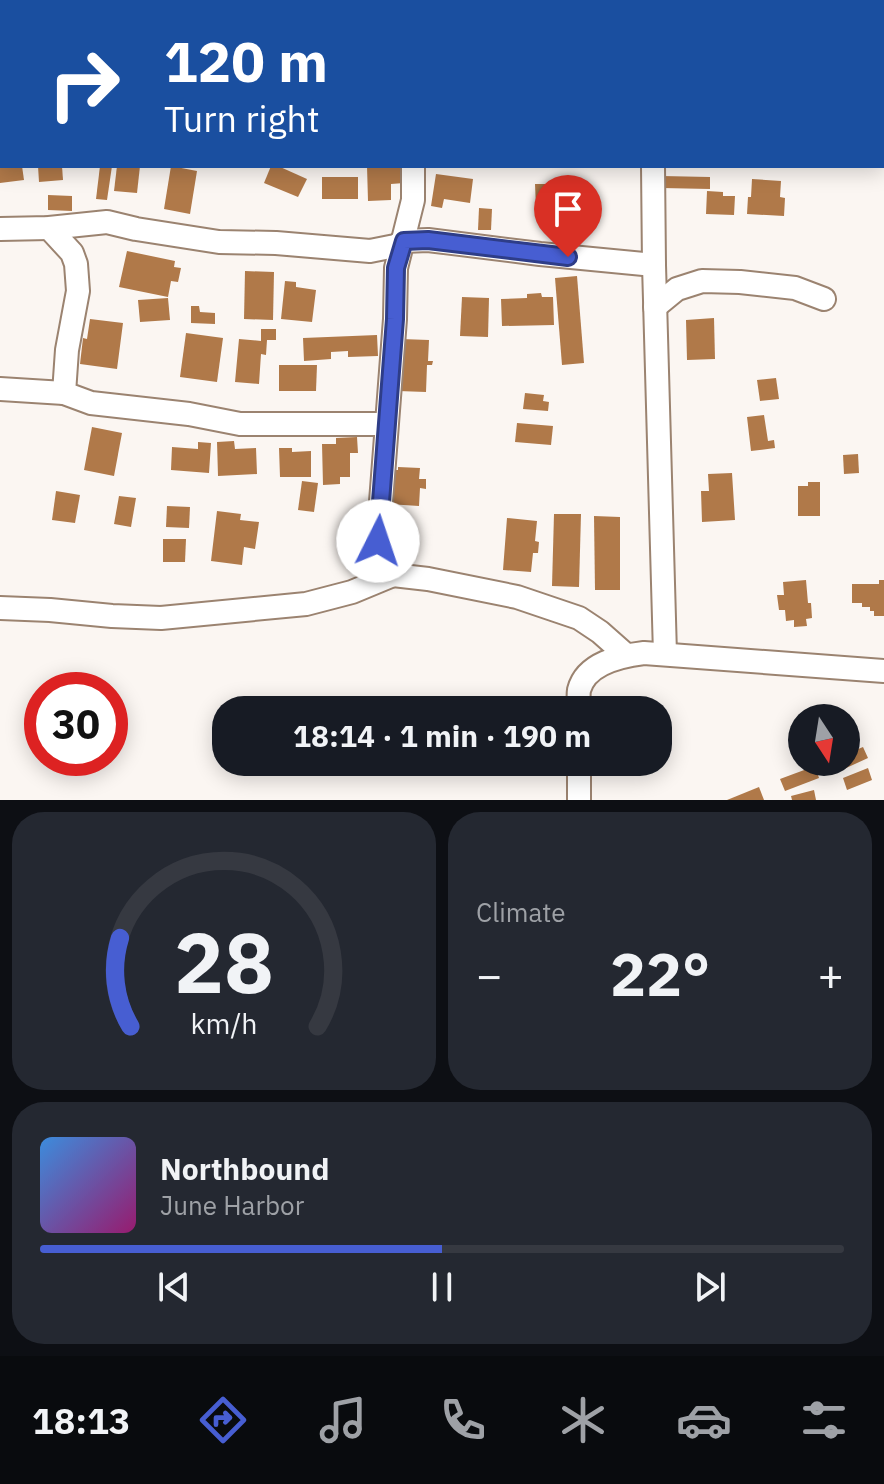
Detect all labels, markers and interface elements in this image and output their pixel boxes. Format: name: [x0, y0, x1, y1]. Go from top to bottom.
text: 120 m: [164, 25, 328, 97]
icon: right: [32, 32, 136, 136]
text: Turn right: [164, 95, 320, 142]
pin: [534, 175, 602, 257]
icon: arrive: [546, 187, 590, 231]
position arrow: [336, 499, 420, 583]
speed limit sign: 30: [24, 672, 128, 776]
north arrow: [788, 704, 860, 776]
map controls: [788, 704, 860, 776]
text: 18:14 · 1 min · 190 m: [293, 716, 591, 755]
text: Climate: [476, 895, 566, 929]
text: 28: [174, 908, 274, 1016]
text: 22°: [610, 934, 710, 1013]
text: −: [476, 946, 502, 1003]
text: +: [818, 946, 844, 1003]
text: km/h: [190, 1005, 258, 1042]
text: Northbound: [160, 1149, 329, 1188]
text: June Harbor: [160, 1188, 304, 1222]
icon: previous: [152, 1265, 196, 1309]
icon: pause: [420, 1265, 464, 1309]
icon: next: [688, 1265, 732, 1309]
icon: directions: [195, 1392, 251, 1448]
icon: music: [315, 1392, 371, 1448]
icon: phone: [435, 1392, 491, 1448]
icon: climate: [555, 1392, 611, 1448]
icon: car: [676, 1392, 732, 1448]
icon: filters: [796, 1392, 852, 1448]
text: 18:13: [32, 1397, 130, 1444]

